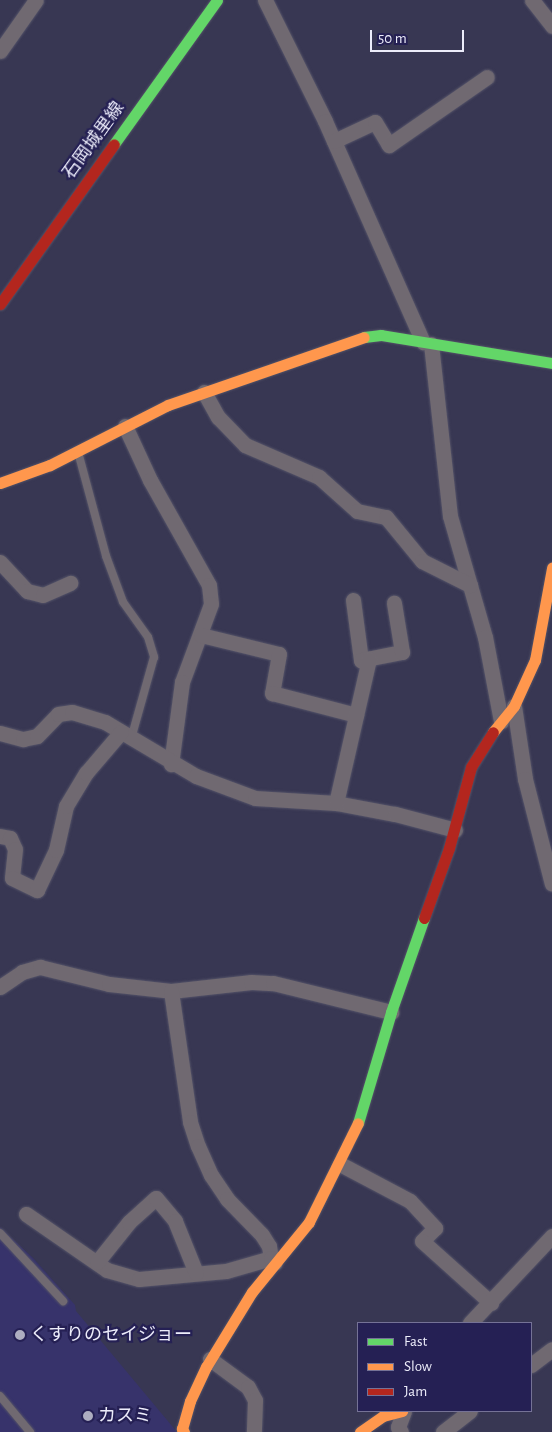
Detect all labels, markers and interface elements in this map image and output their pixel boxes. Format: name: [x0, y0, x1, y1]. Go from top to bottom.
scale bar: [372, 20, 466, 52]
text: 50 m: [378, 31, 407, 46]
street label: 石岡城里線: [59, 98, 129, 184]
legend: [357, 1322, 532, 1412]
place label: くすりのセイジョー: [30, 1324, 192, 1346]
marker: くすりのセイジョー: [14, 1329, 26, 1341]
text: Fast: [404, 1334, 427, 1349]
text: Slow: [404, 1359, 432, 1374]
text: Jam: [404, 1384, 427, 1399]
place label: カスミ: [98, 1405, 152, 1427]
marker: カスミ: [82, 1410, 94, 1422]

